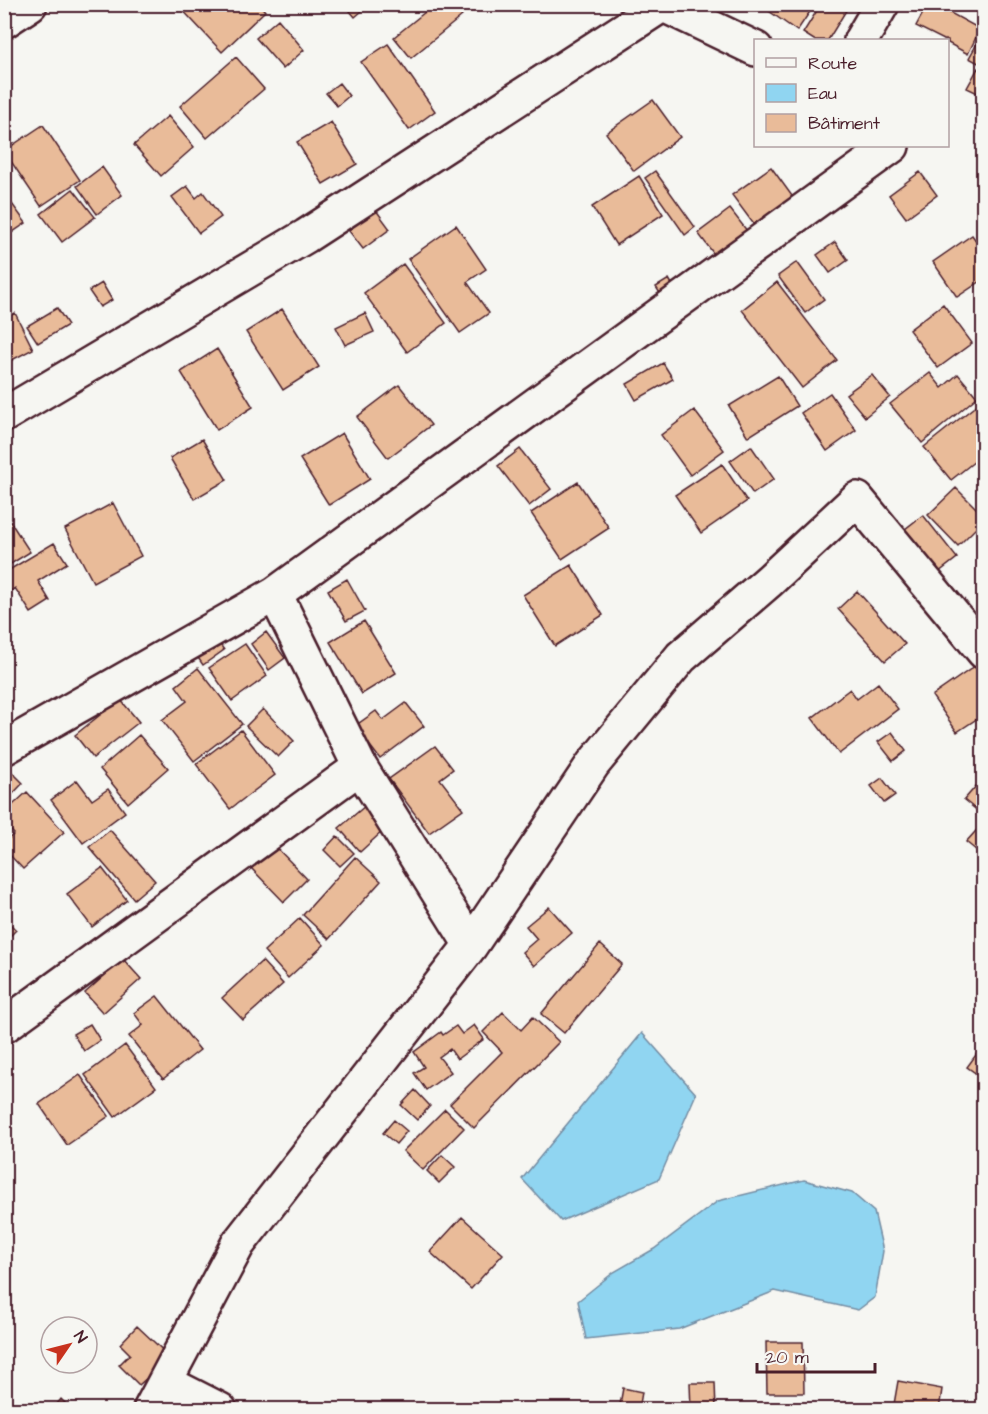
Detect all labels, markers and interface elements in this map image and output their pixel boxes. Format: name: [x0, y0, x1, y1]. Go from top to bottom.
legend: [754, 39, 949, 147]
text: Route: [808, 51, 857, 76]
text: Eau: [808, 81, 837, 106]
text: Bâtiment: [808, 111, 881, 136]
north arrow: [39, 1315, 99, 1375]
text: N: [69, 1327, 92, 1347]
scale bar: [757, 1336, 876, 1374]
text: 20 m: [766, 1345, 809, 1370]

